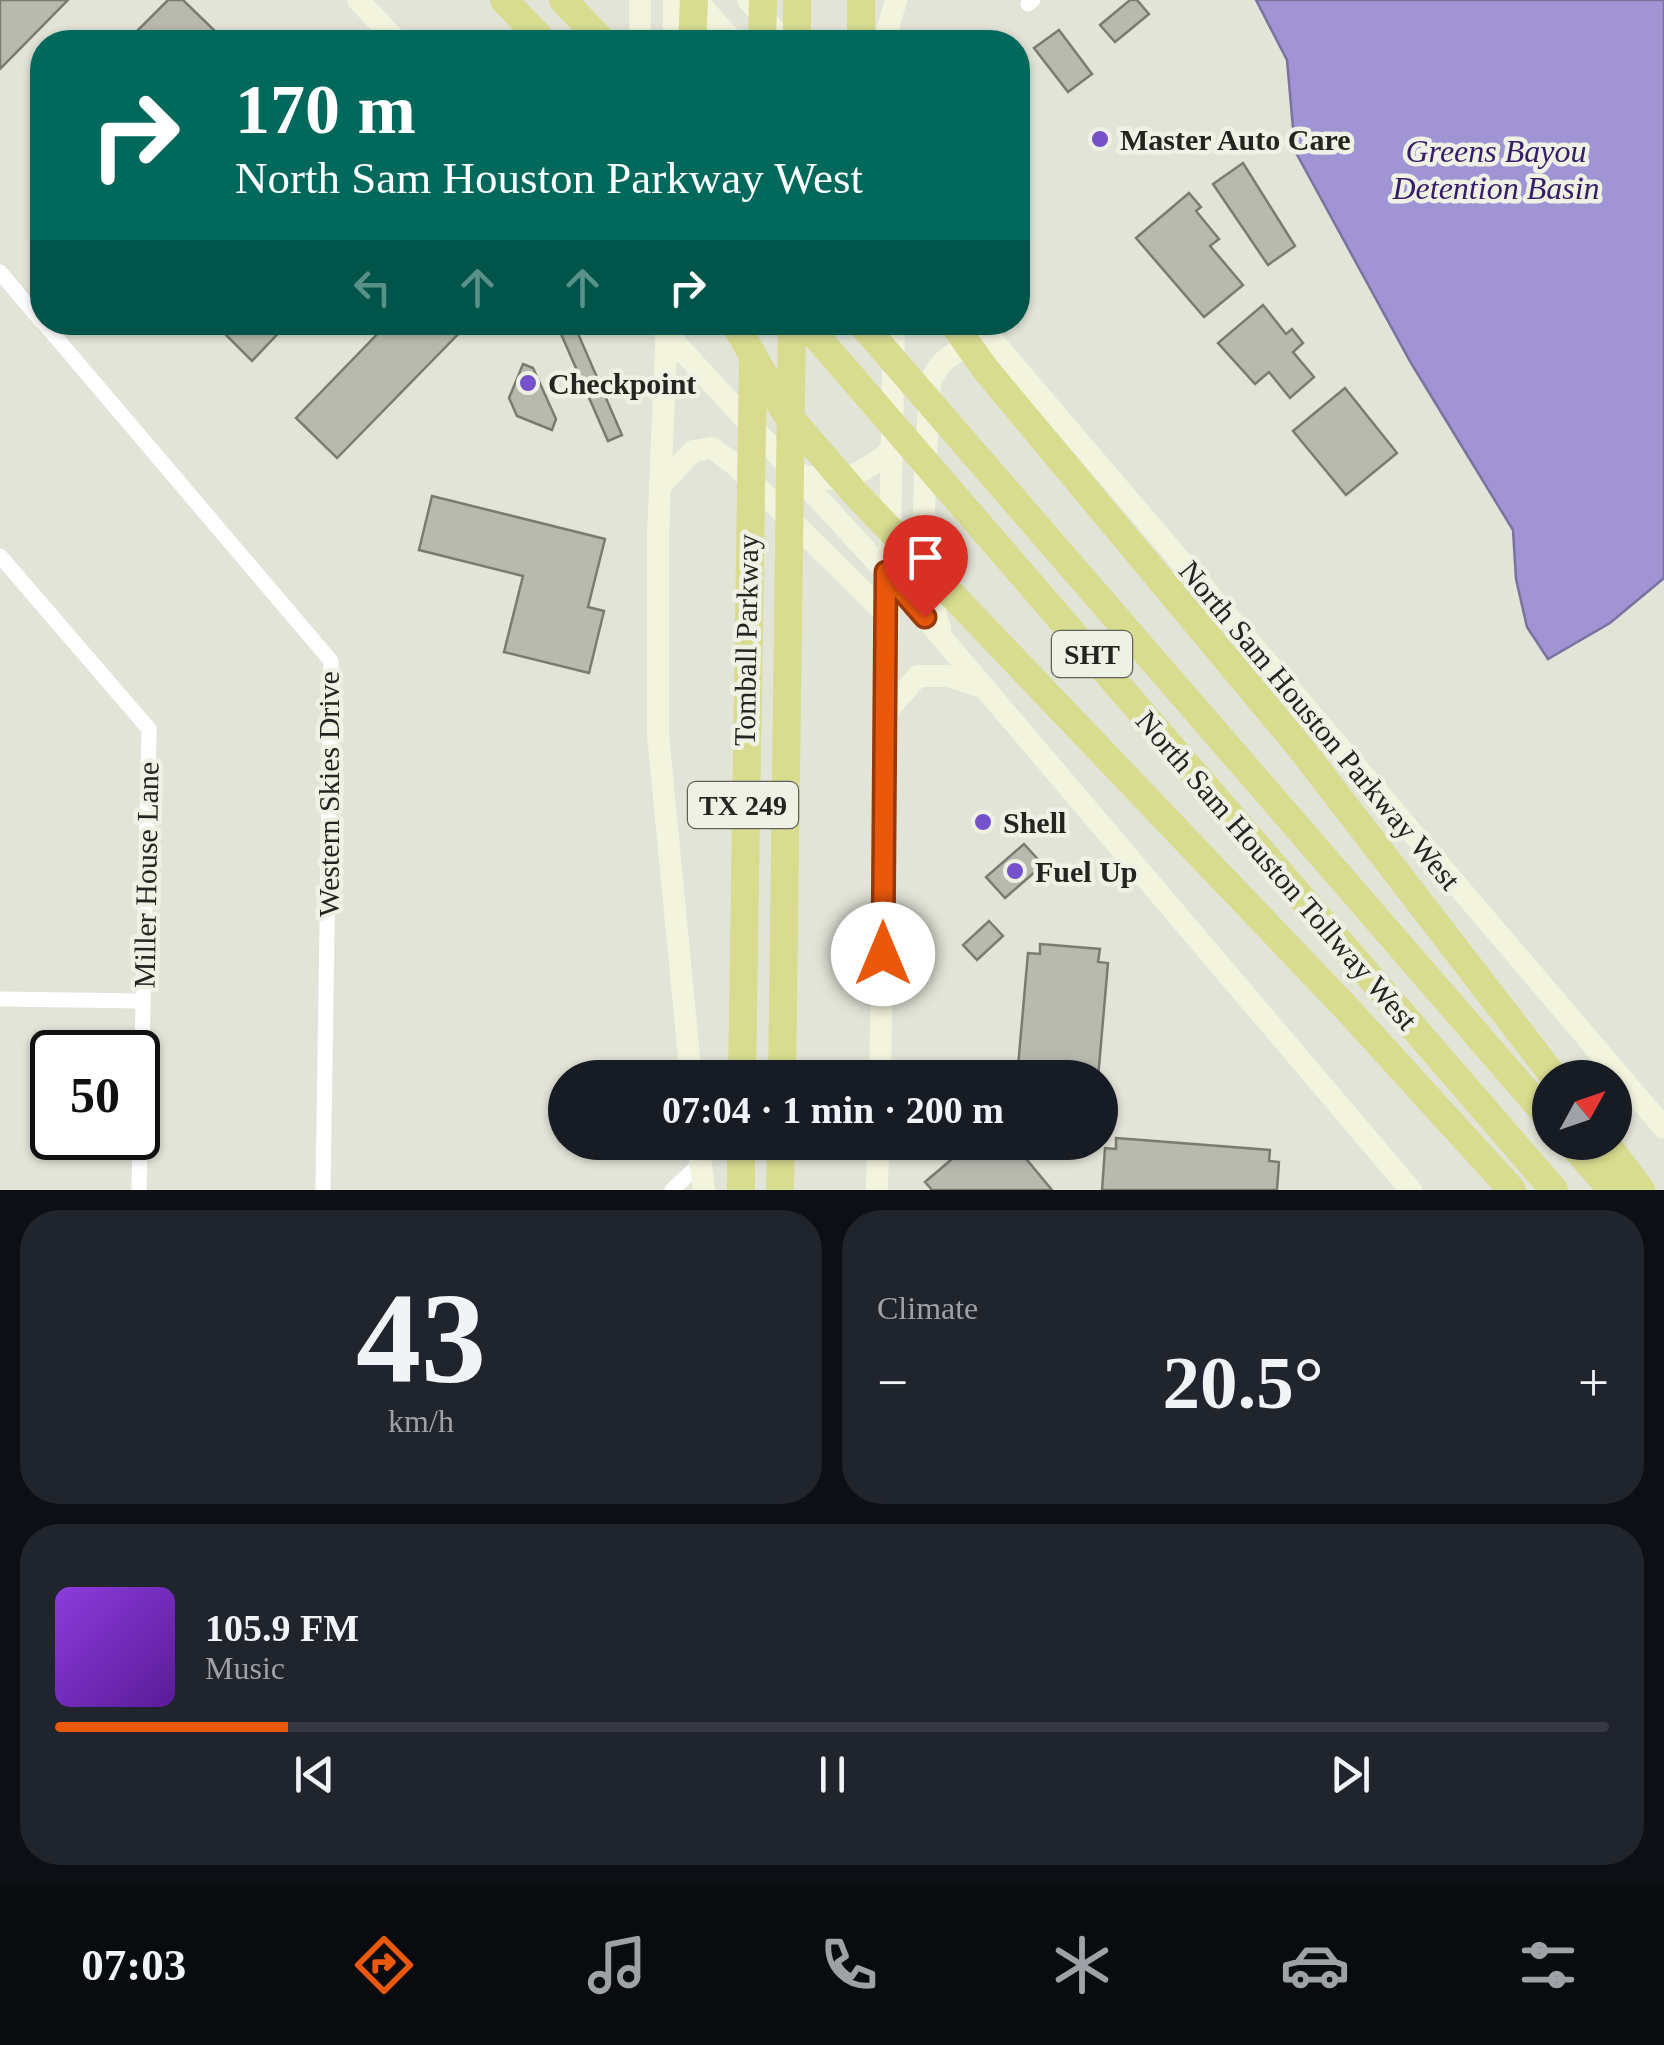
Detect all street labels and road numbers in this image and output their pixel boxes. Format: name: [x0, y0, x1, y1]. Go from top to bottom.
street label: Tomball Parkway: [728, 534, 764, 746]
street label: North Sam Houston Parkway West: [1173, 554, 1468, 896]
road number: SHT: [1052, 631, 1132, 677]
street label: Western Skies Drive: [312, 671, 345, 917]
street label: North Sam Houston Tollway West: [1130, 704, 1425, 1036]
street label: Miller House Lane: [128, 761, 164, 989]
road number: TX 249: [688, 782, 798, 828]

